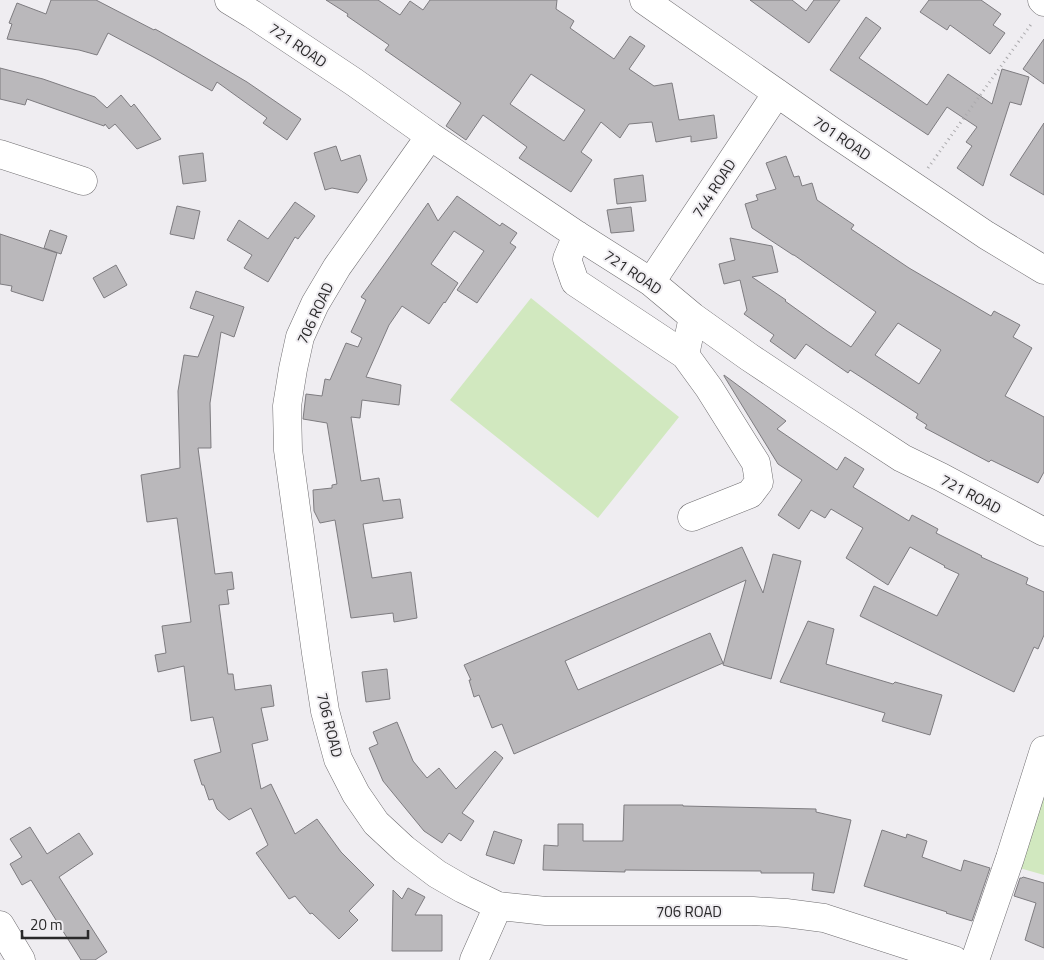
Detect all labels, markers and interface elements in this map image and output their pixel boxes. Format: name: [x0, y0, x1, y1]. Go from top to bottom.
street label: 721 ROAD: [264, 17, 332, 73]
street label: 701 ROAD: [808, 110, 876, 166]
street label: 744 ROAD: [686, 154, 742, 222]
street label: 721 ROAD: [599, 244, 667, 300]
street label: 706 ROAD: [291, 278, 339, 348]
street label: 721 ROAD: [936, 468, 1006, 520]
street label: 706 ROAD: [311, 690, 349, 760]
street label: 706 ROAD: [656, 900, 722, 923]
scale bar: [22, 908, 89, 940]
text: 20 m: [30, 913, 63, 936]

